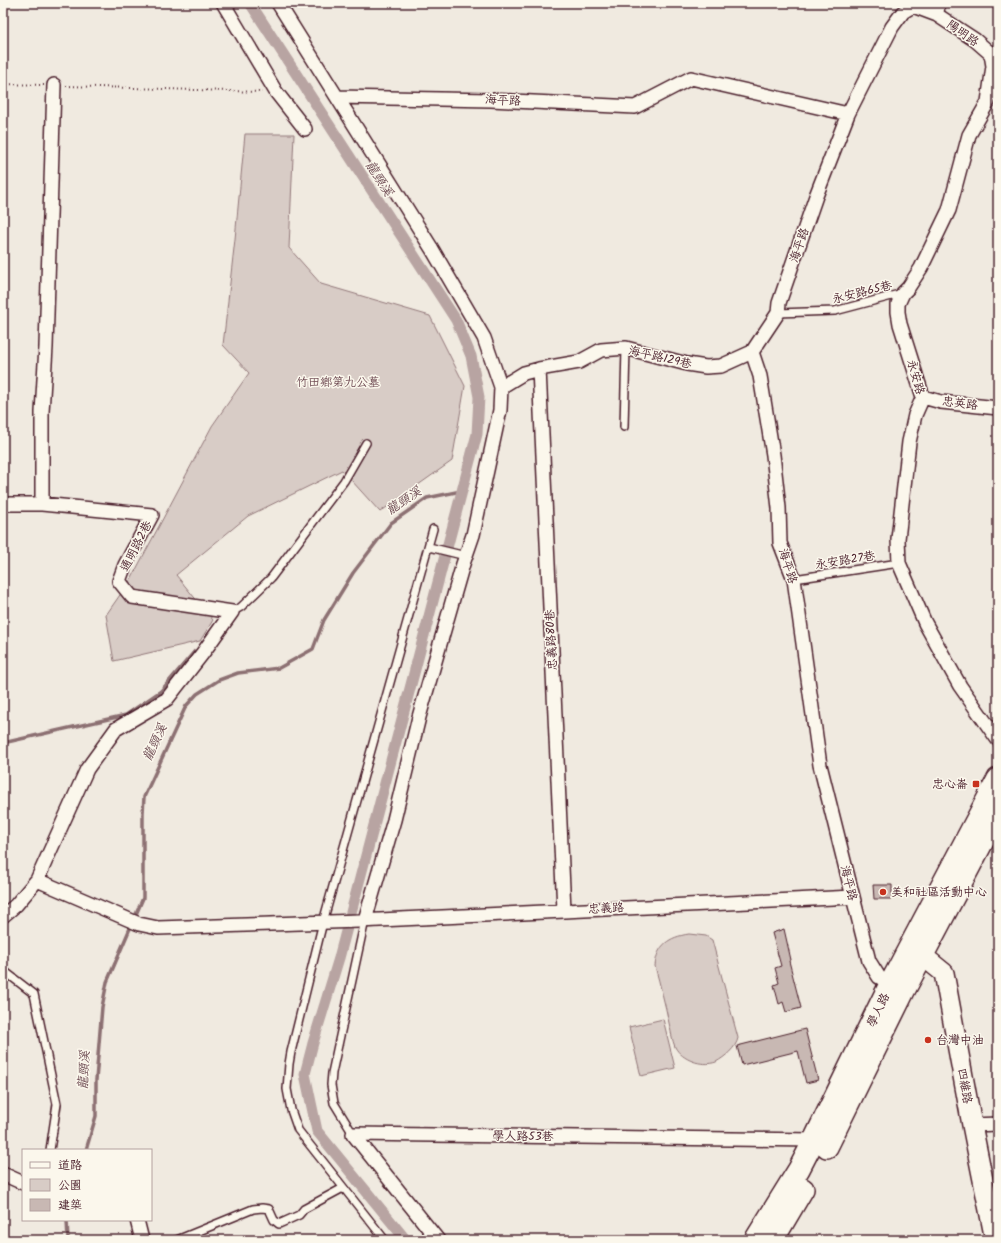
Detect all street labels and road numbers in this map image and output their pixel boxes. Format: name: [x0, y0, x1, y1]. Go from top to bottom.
street label: 陽明路: [943, 15, 983, 52]
street label: 海平路: [484, 90, 521, 111]
street label: 海平路: [785, 225, 814, 265]
street label: 永安路65巷: [830, 276, 894, 309]
street label: 海平路129巷: [626, 341, 694, 374]
street label: 永安路: [901, 357, 930, 397]
street label: 忠英路: [941, 392, 979, 415]
street label: 通明路2巷: [115, 517, 157, 575]
street label: 海平路: [773, 546, 802, 586]
street label: 永安路27巷: [814, 546, 876, 575]
street label: 忠義路80巷: [540, 609, 563, 671]
street label: 海平路: [835, 863, 862, 903]
street label: 忠義路: [588, 898, 625, 919]
street label: 學人路: [862, 990, 895, 1031]
street label: 四維路: [952, 1067, 977, 1105]
street label: 學人路53巷: [492, 1126, 554, 1147]

